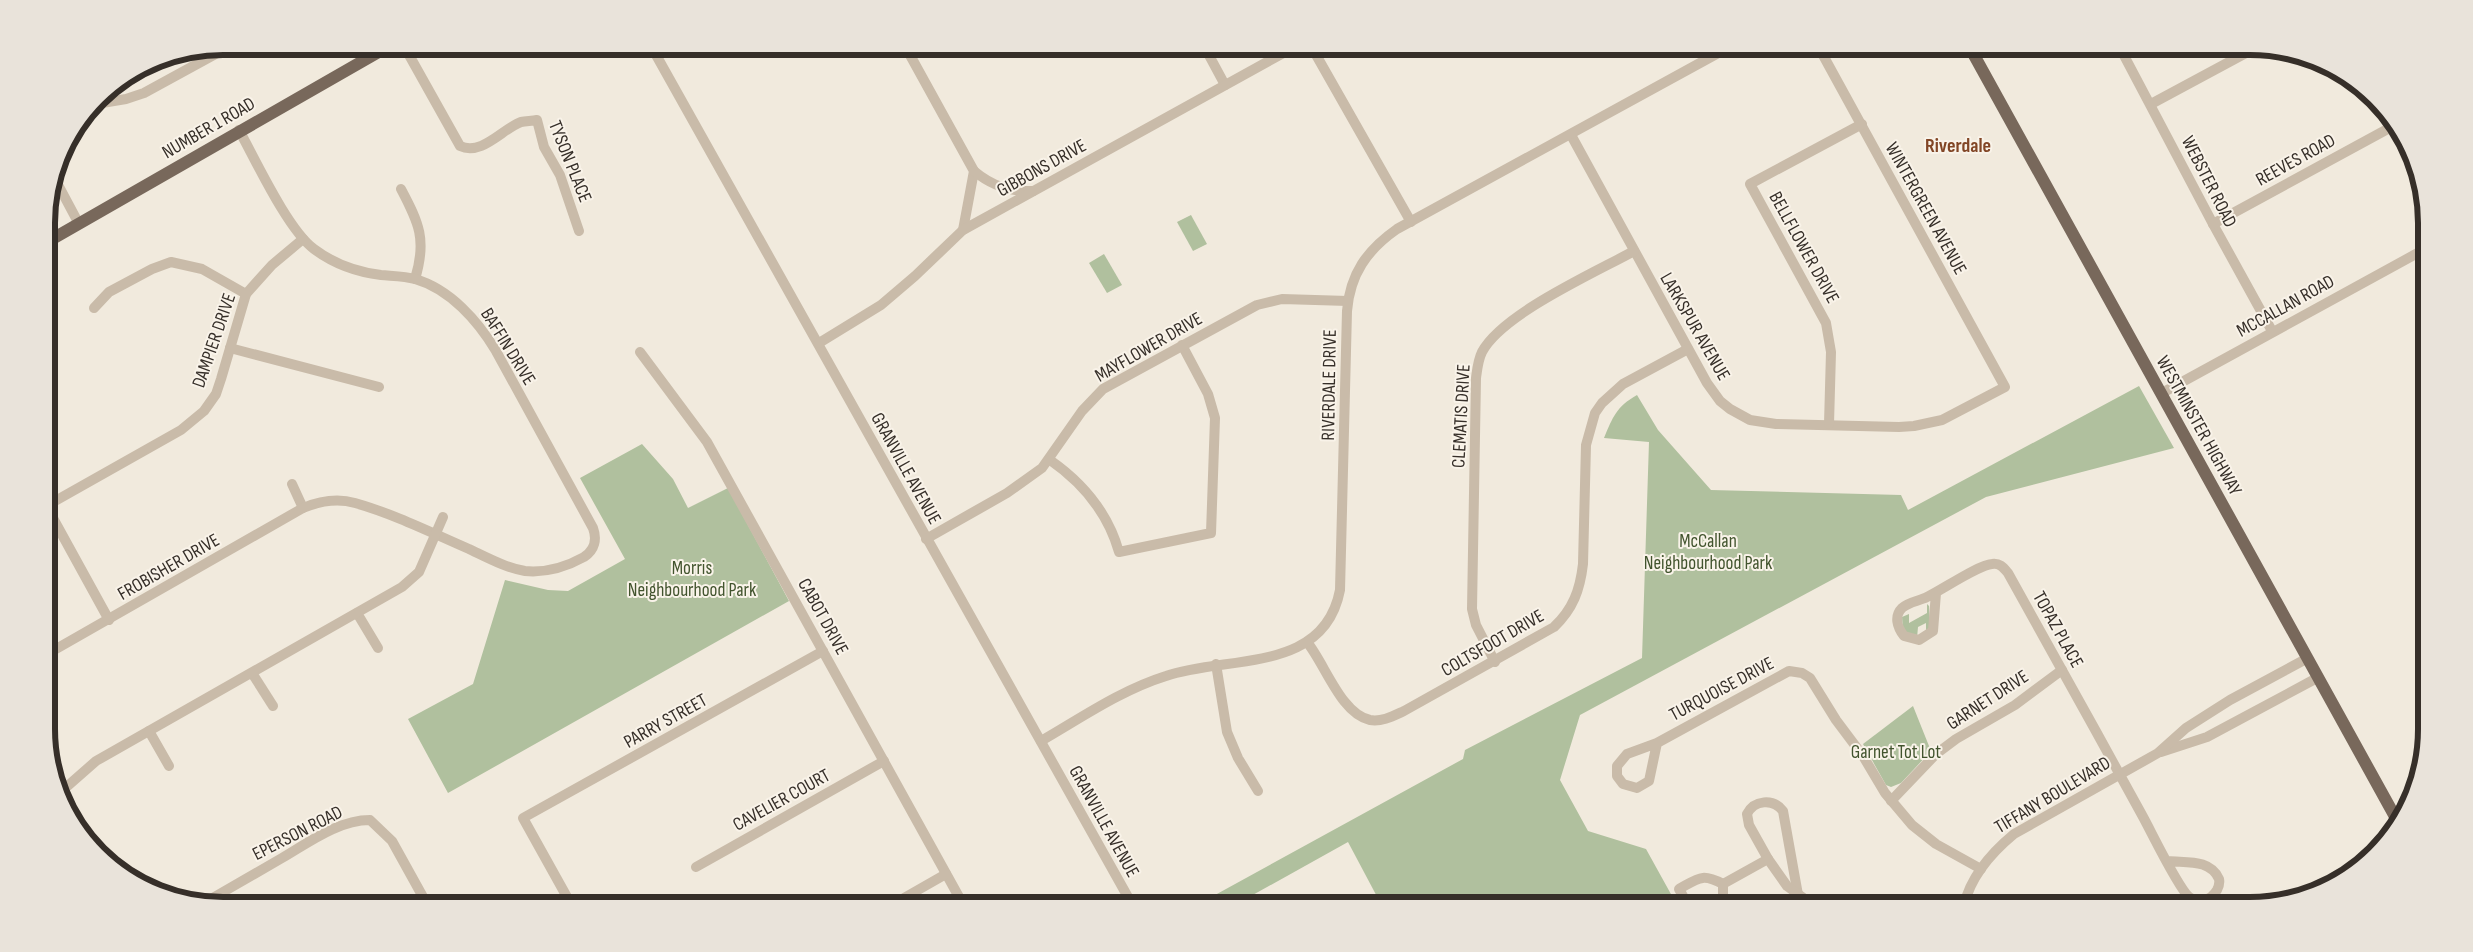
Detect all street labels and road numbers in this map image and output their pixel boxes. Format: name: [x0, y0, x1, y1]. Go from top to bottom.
street label: NUMBER 1 ROAD: [158, 92, 259, 164]
street label: TYSON PLACE: [543, 117, 596, 206]
street label: REEVES ROAD: [2252, 129, 2340, 192]
street label: WEBSTER ROAD: [2176, 132, 2241, 231]
street label: GIBBONS DRIVE: [993, 134, 1091, 202]
street label: WINTERGREEN AVENUE: [1880, 139, 1972, 279]
street label: BELLFLOWER DRIVE: [1764, 188, 1844, 308]
street label: LARKSPUR AVENUE: [1655, 269, 1735, 385]
street label: MCCALLAN ROAD: [2233, 270, 2339, 343]
street label: DAMPIER DRIVE: [188, 290, 241, 391]
street label: BAFFIN DRIVE: [475, 304, 540, 390]
street label: MAYFLOWER DRIVE: [1091, 307, 1207, 387]
street label: RIVERDALE DRIVE: [1317, 329, 1342, 441]
street label: WESTMINSTER HIGHWAY: [2151, 352, 2247, 500]
street label: CLEMATIS DRIVE: [1447, 364, 1476, 468]
street label: GRANVILLE AVENUE: [866, 409, 946, 529]
street label: FROBISHER DRIVE: [114, 529, 224, 606]
street label: CABOT DRIVE: [792, 574, 853, 659]
street label: TOPAZ PLACE: [2027, 587, 2088, 672]
street label: COLTSFOOT DRIVE: [1437, 605, 1548, 682]
street label: TURQUOISE DRIVE: [1666, 652, 1778, 726]
street label: GARNET DRIVE: [1943, 665, 2033, 735]
street label: PARRY STREET: [620, 689, 712, 754]
street label: TIFFANY BOULEVARD: [1991, 752, 2115, 839]
street label: GRANVILLE AVENUE: [1064, 762, 1144, 882]
street label: CAVELIER COURT: [729, 764, 835, 837]
street label: EPERSON ROAD: [249, 801, 347, 866]

